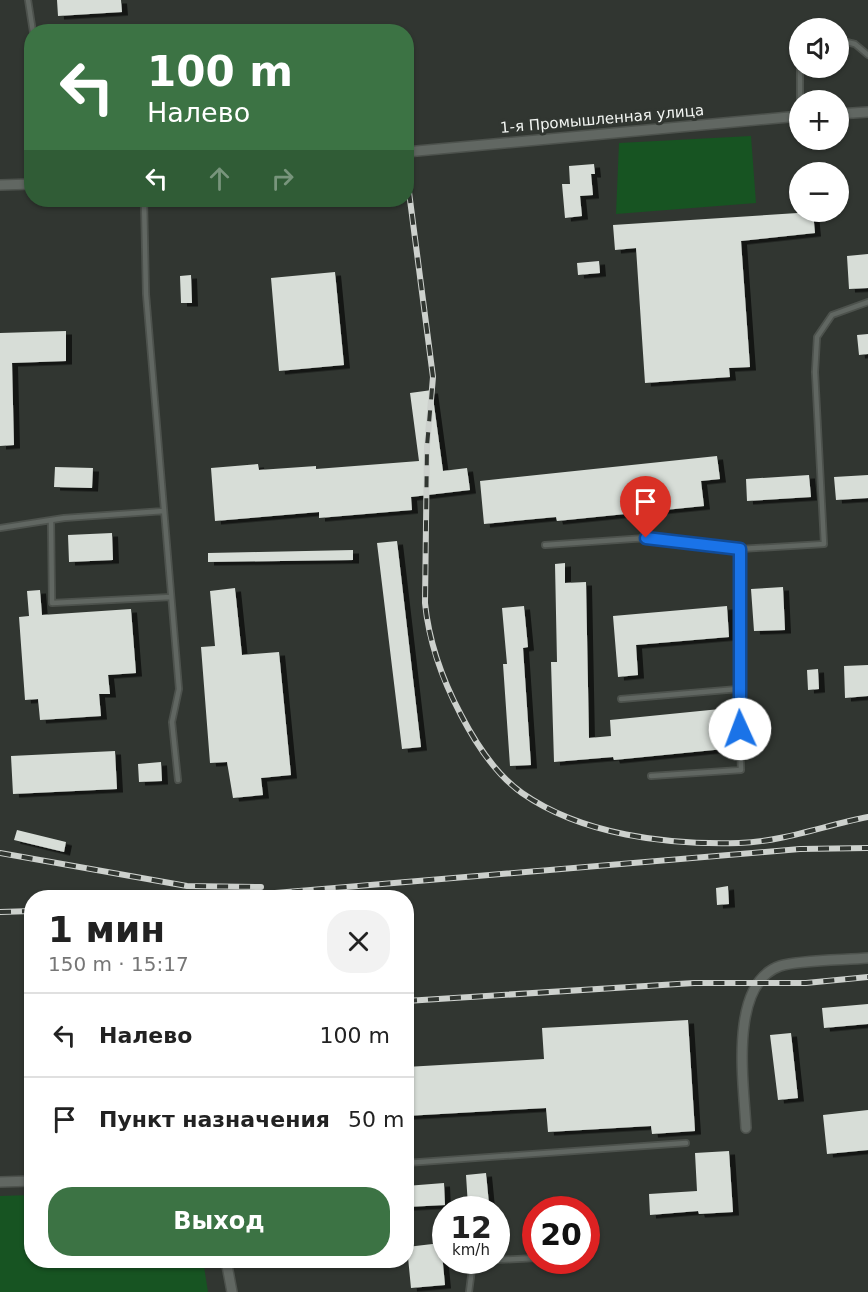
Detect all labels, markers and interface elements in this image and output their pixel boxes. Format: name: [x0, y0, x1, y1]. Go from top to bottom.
map controls: [789, 18, 849, 222]
button: sound: [789, 18, 849, 78]
text: 100 m: [147, 47, 293, 96]
icon: left: [48, 48, 126, 126]
button: +: [789, 90, 849, 150]
text: Налево: [147, 97, 250, 128]
street label: 1-я Промышленная улица: [499, 101, 705, 137]
icon: left: [140, 162, 173, 195]
icon: ahead: [203, 162, 236, 195]
icon: right: [266, 162, 299, 195]
button: −: [789, 162, 849, 222]
pin: [620, 476, 671, 538]
icon: arrive: [629, 485, 662, 518]
position arrow: [708, 697, 772, 761]
text: 1 мин: [48, 909, 165, 950]
button: close: [327, 910, 390, 973]
text: 150 m · 15:17: [48, 952, 189, 976]
icon: left: [48, 1019, 81, 1052]
text: Налево: [99, 1023, 192, 1048]
text: 100 m: [320, 1023, 390, 1048]
icon: arrive: [48, 1103, 81, 1136]
text: Пункт назначения: [99, 1107, 330, 1132]
text: 50 m: [348, 1107, 404, 1132]
button: Выход: [48, 1187, 390, 1256]
speed limit sign: 20: [522, 1196, 600, 1274]
text: 12: [450, 1210, 492, 1245]
text: km/h: [452, 1241, 490, 1259]

